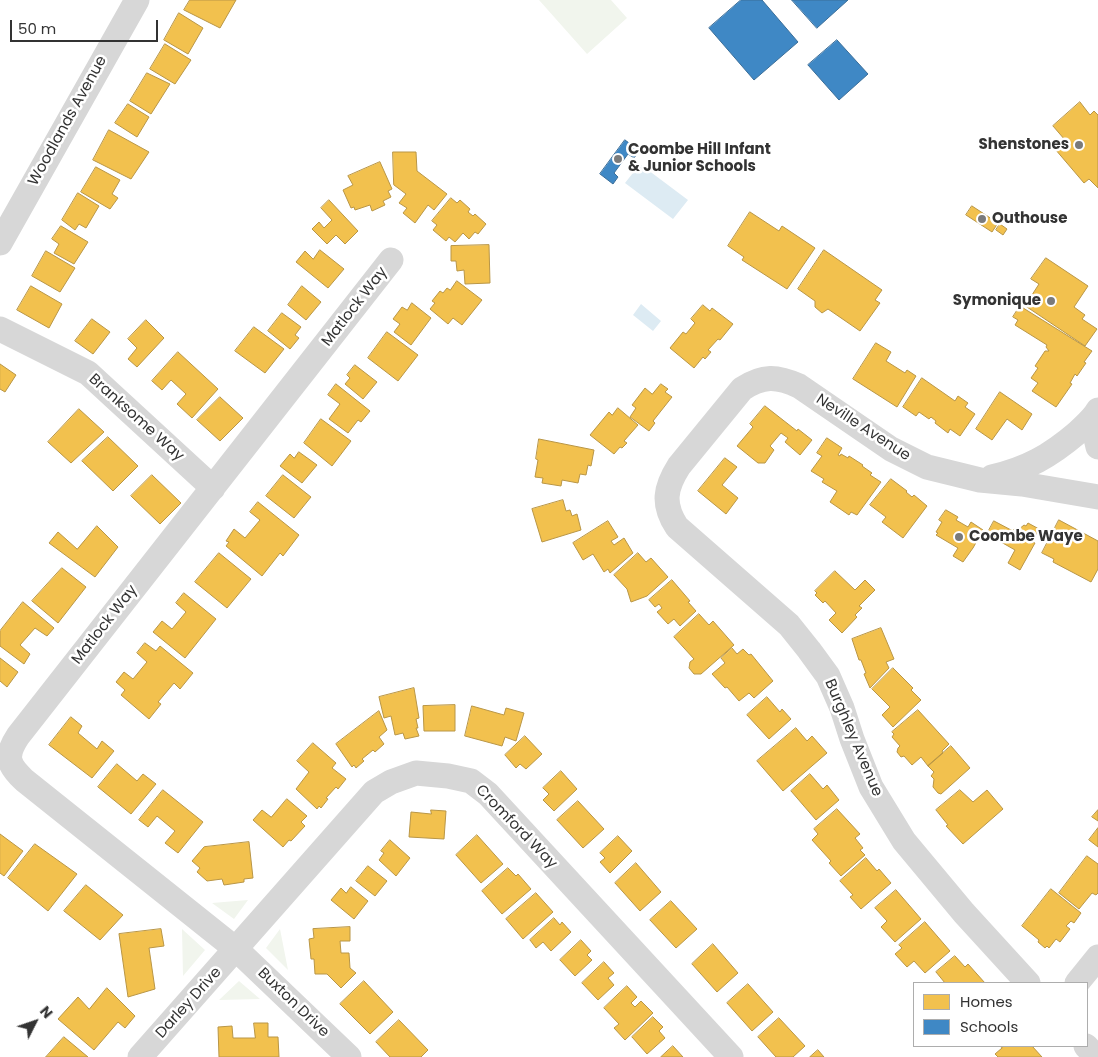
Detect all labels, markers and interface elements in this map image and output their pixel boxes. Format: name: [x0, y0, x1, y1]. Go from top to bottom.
scale bar: [12, 10, 160, 42]
text: 50 m: [18, 18, 56, 39]
street label: Woodlands Avenue: [25, 53, 111, 189]
place label: Shenstones: [979, 136, 1069, 154]
marker: Shenstones: [1073, 139, 1085, 151]
place label: Coombe Hill Infant & Junior Schools: [628, 141, 771, 176]
marker: Coombe Hill Infant & Junior Schools: [612, 153, 624, 165]
place label: Outhouse: [992, 210, 1067, 228]
marker: Outhouse: [976, 213, 988, 225]
street label: Matlock Way: [318, 264, 392, 350]
place label: Symonique: [953, 292, 1041, 310]
marker: Symonique: [1045, 295, 1057, 307]
street label: Branksome Way: [85, 371, 187, 465]
street label: Neville Avenue: [812, 391, 914, 465]
place label: Coombe Waye: [969, 528, 1083, 546]
marker: Coombe Waye: [953, 531, 965, 543]
street label: Matlock Way: [68, 582, 142, 668]
street label: Burghley Avenue: [820, 677, 886, 799]
street label: Cromford Way: [471, 781, 561, 873]
street label: Darley Drive: [152, 964, 226, 1042]
street label: Buxton Drive: [254, 964, 332, 1042]
legend: [913, 982, 1088, 1047]
text: Homes: [960, 991, 1013, 1012]
north arrow: [10, 997, 60, 1047]
text: N: [35, 1002, 57, 1023]
text: Schools: [960, 1016, 1018, 1037]

